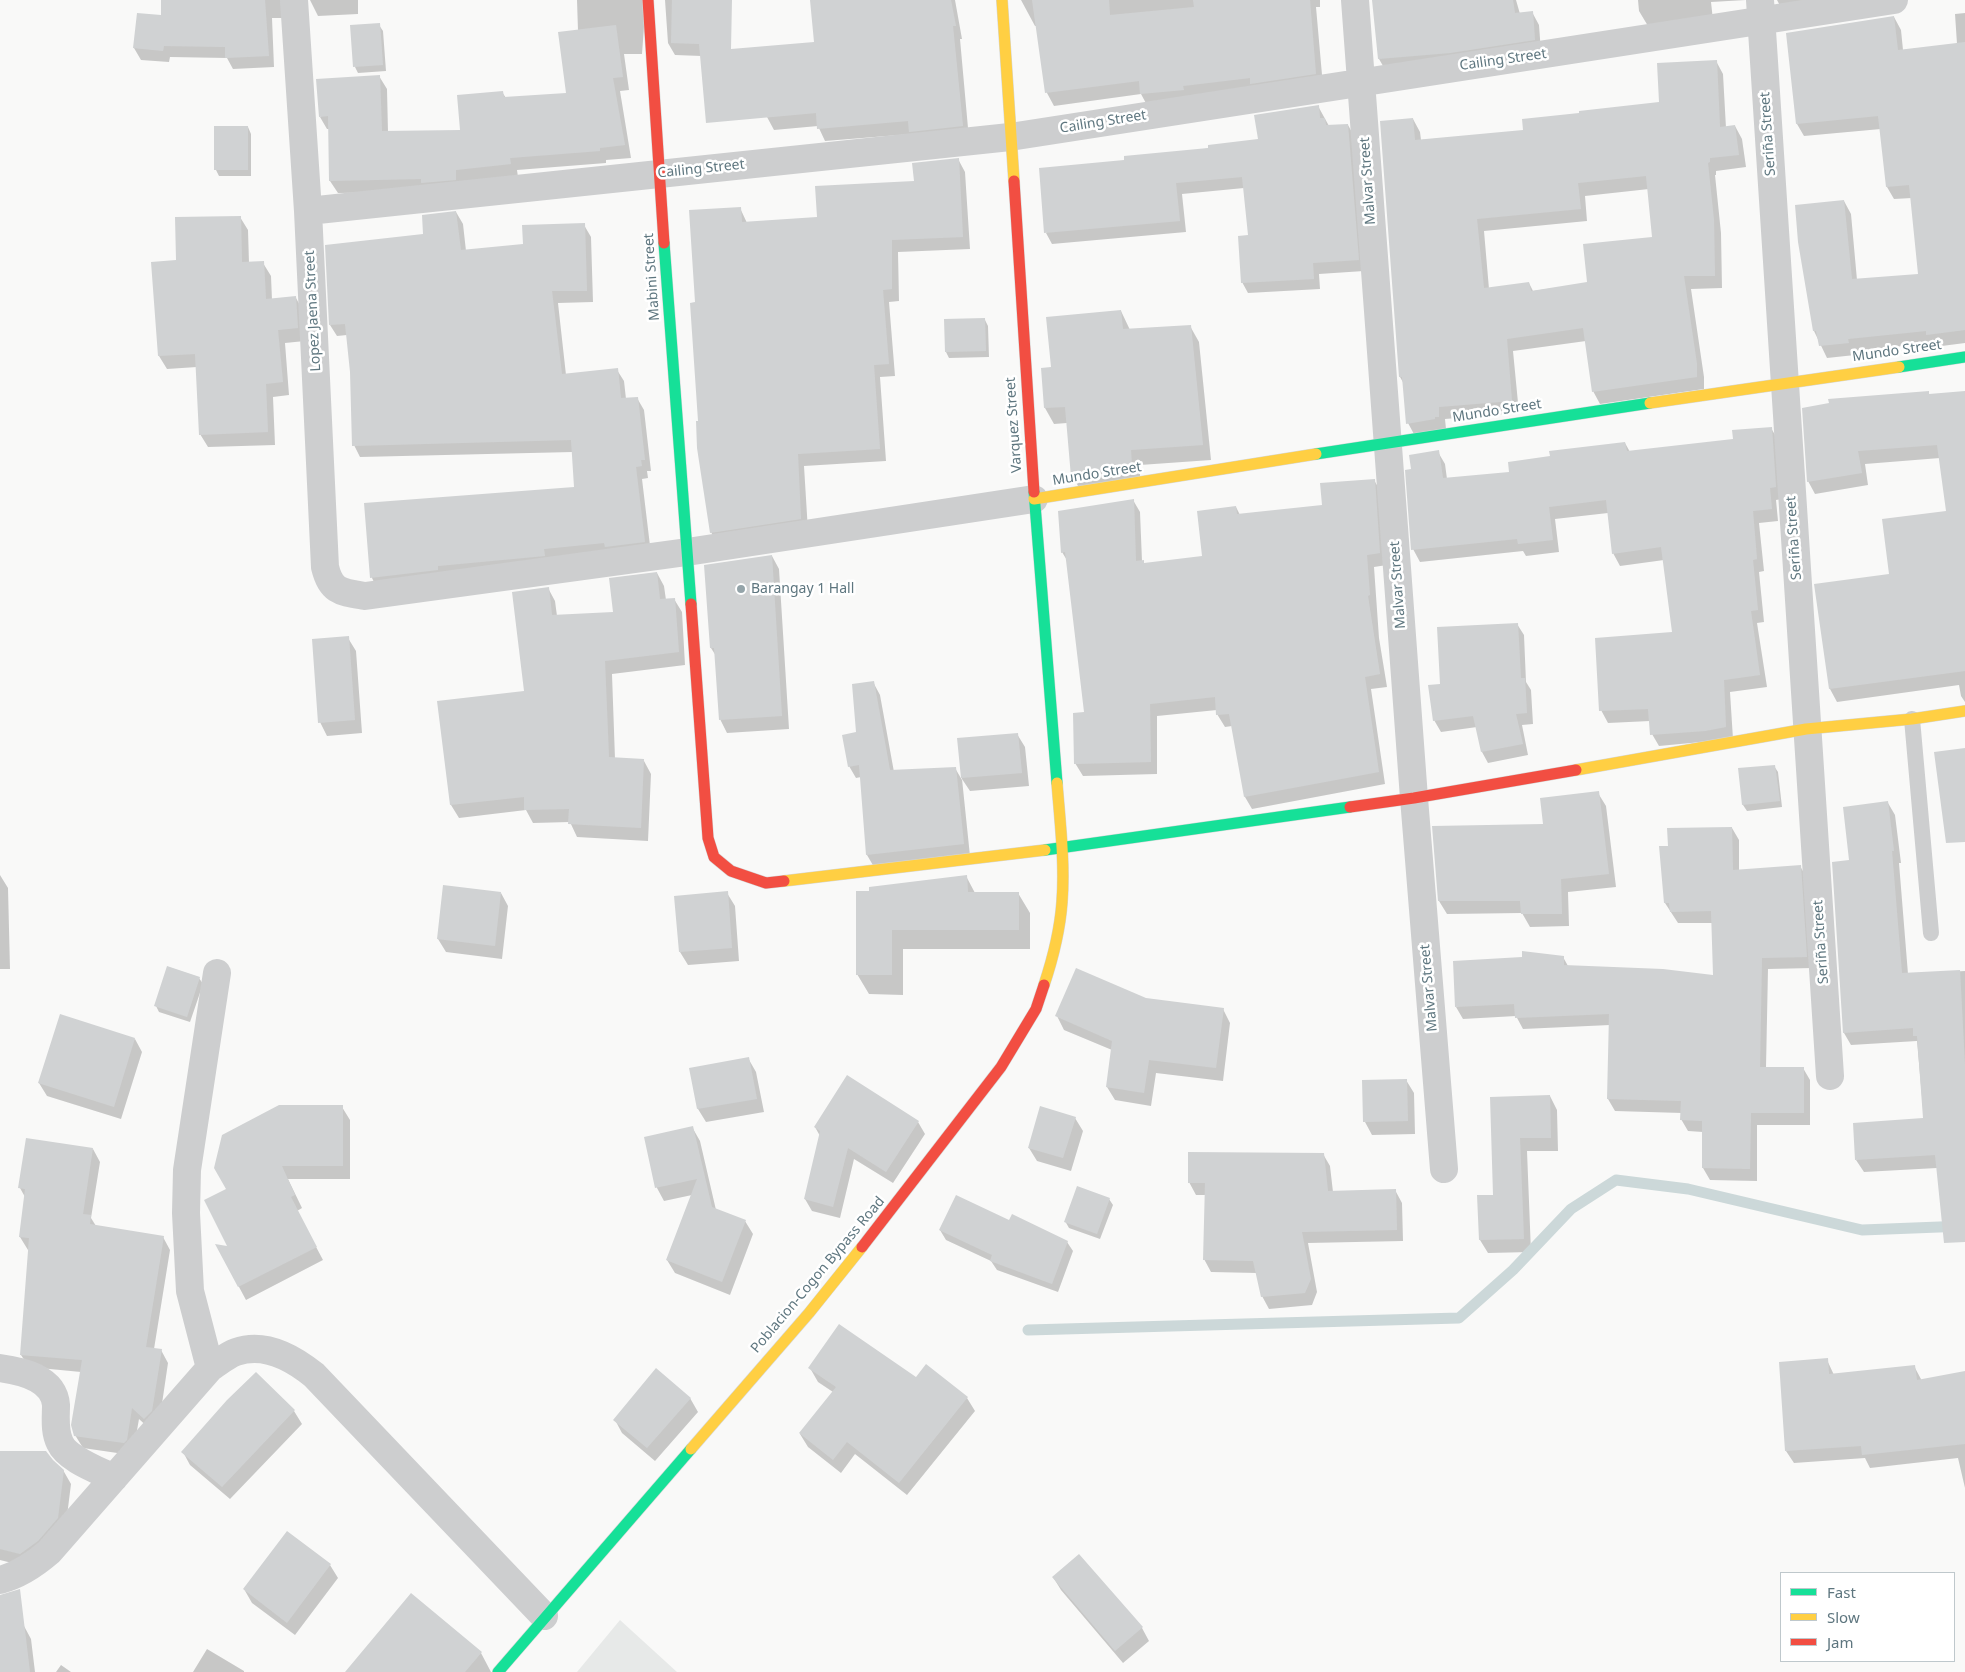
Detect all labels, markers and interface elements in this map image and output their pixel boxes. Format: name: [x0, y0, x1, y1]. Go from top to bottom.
street label: Cailing Street: [1458, 46, 1548, 74]
street label: Seriña Street: [1757, 91, 1779, 177]
street label: Cailing Street: [1058, 107, 1148, 137]
street label: Malvar Street: [1357, 137, 1379, 225]
street label: Cailing Street: [657, 156, 745, 182]
street label: Mabini Street: [641, 233, 663, 321]
street label: Lopez Jaena Street: [301, 250, 325, 372]
street label: Mundo Street: [1851, 336, 1943, 366]
street label: Varquez Street: [1002, 377, 1026, 473]
street label: Mundo Street: [1451, 396, 1543, 426]
street label: Mundo Street: [1051, 459, 1143, 489]
street label: Seriña Street: [1783, 495, 1805, 581]
street label: Malvar Street: [1387, 541, 1409, 629]
place label: Barangay 1 Hall: [751, 581, 854, 597]
marker: Barangay 1 Hall: [735, 583, 747, 595]
street label: Seriña Street: [1810, 899, 1832, 985]
street label: Malvar Street: [1417, 944, 1441, 1032]
street label: Poblacion-Cogon Bypass Road: [748, 1193, 888, 1357]
legend: [1780, 1572, 1955, 1662]
text: Fast: [1827, 1582, 1856, 1602]
text: Slow: [1827, 1607, 1860, 1627]
text: Jam: [1827, 1632, 1854, 1652]

